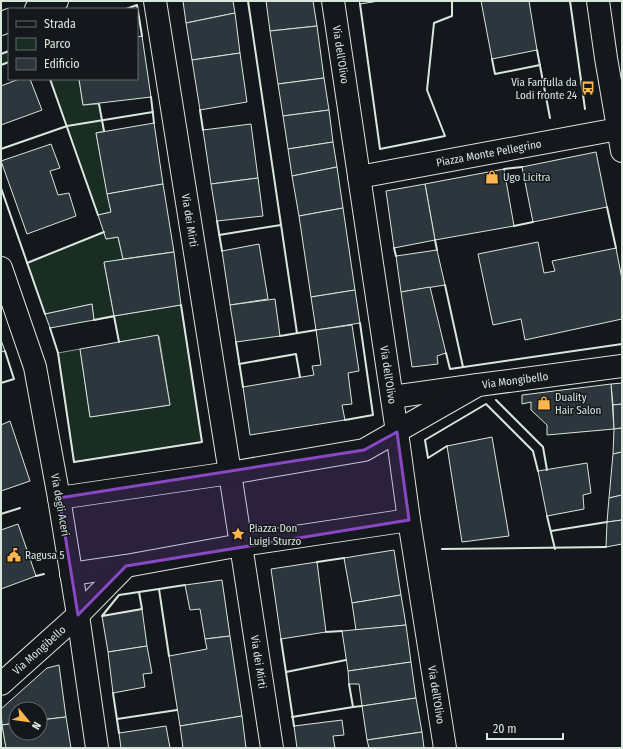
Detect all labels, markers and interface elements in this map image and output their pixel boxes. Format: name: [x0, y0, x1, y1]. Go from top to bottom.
legend: [8, 8, 138, 80]
text: Strada: [44, 17, 76, 31]
street label: Via dell'Olivo: [330, 24, 352, 85]
text: Parco: [44, 37, 71, 51]
text: Edificio: [44, 57, 80, 71]
place label: Via Fanfulla da Lodi fronte 24: [511, 76, 578, 102]
bus stop icon: Via Fanfulla da Lodi fronte 24: [580, 80, 596, 96]
street label: Piazza Monte Pellegrino: [435, 137, 543, 169]
shop icon: Ugo Licitra: [484, 169, 500, 185]
place label: Ugo Licitra: [503, 171, 550, 184]
street label: Via dei Mirti: [179, 193, 201, 248]
street label: Via dell'Olivo: [378, 345, 399, 405]
street label: Via Mongibello: [481, 369, 549, 391]
place label: Duality Hair Salon: [555, 391, 601, 417]
shop icon: Duality Hair Salon: [536, 395, 552, 411]
street label: Via degli Aceri: [48, 473, 72, 538]
place label: Piazza Don Luigi Sturzo: [249, 522, 302, 548]
place icon: Piazza Don Luigi Sturzo: [230, 526, 246, 542]
public building icon: Ragusa 5: [6, 547, 22, 563]
place label: Ragusa 5: [25, 549, 65, 562]
street label: Via Mongibello: [10, 623, 68, 677]
street label: Via dei Mirti: [248, 634, 269, 690]
street label: Via dell'Olivo: [426, 665, 448, 725]
north arrow: [8, 701, 48, 741]
scale bar: [487, 715, 563, 741]
text: N: [29, 720, 44, 732]
text: 20 m: [493, 722, 517, 736]

